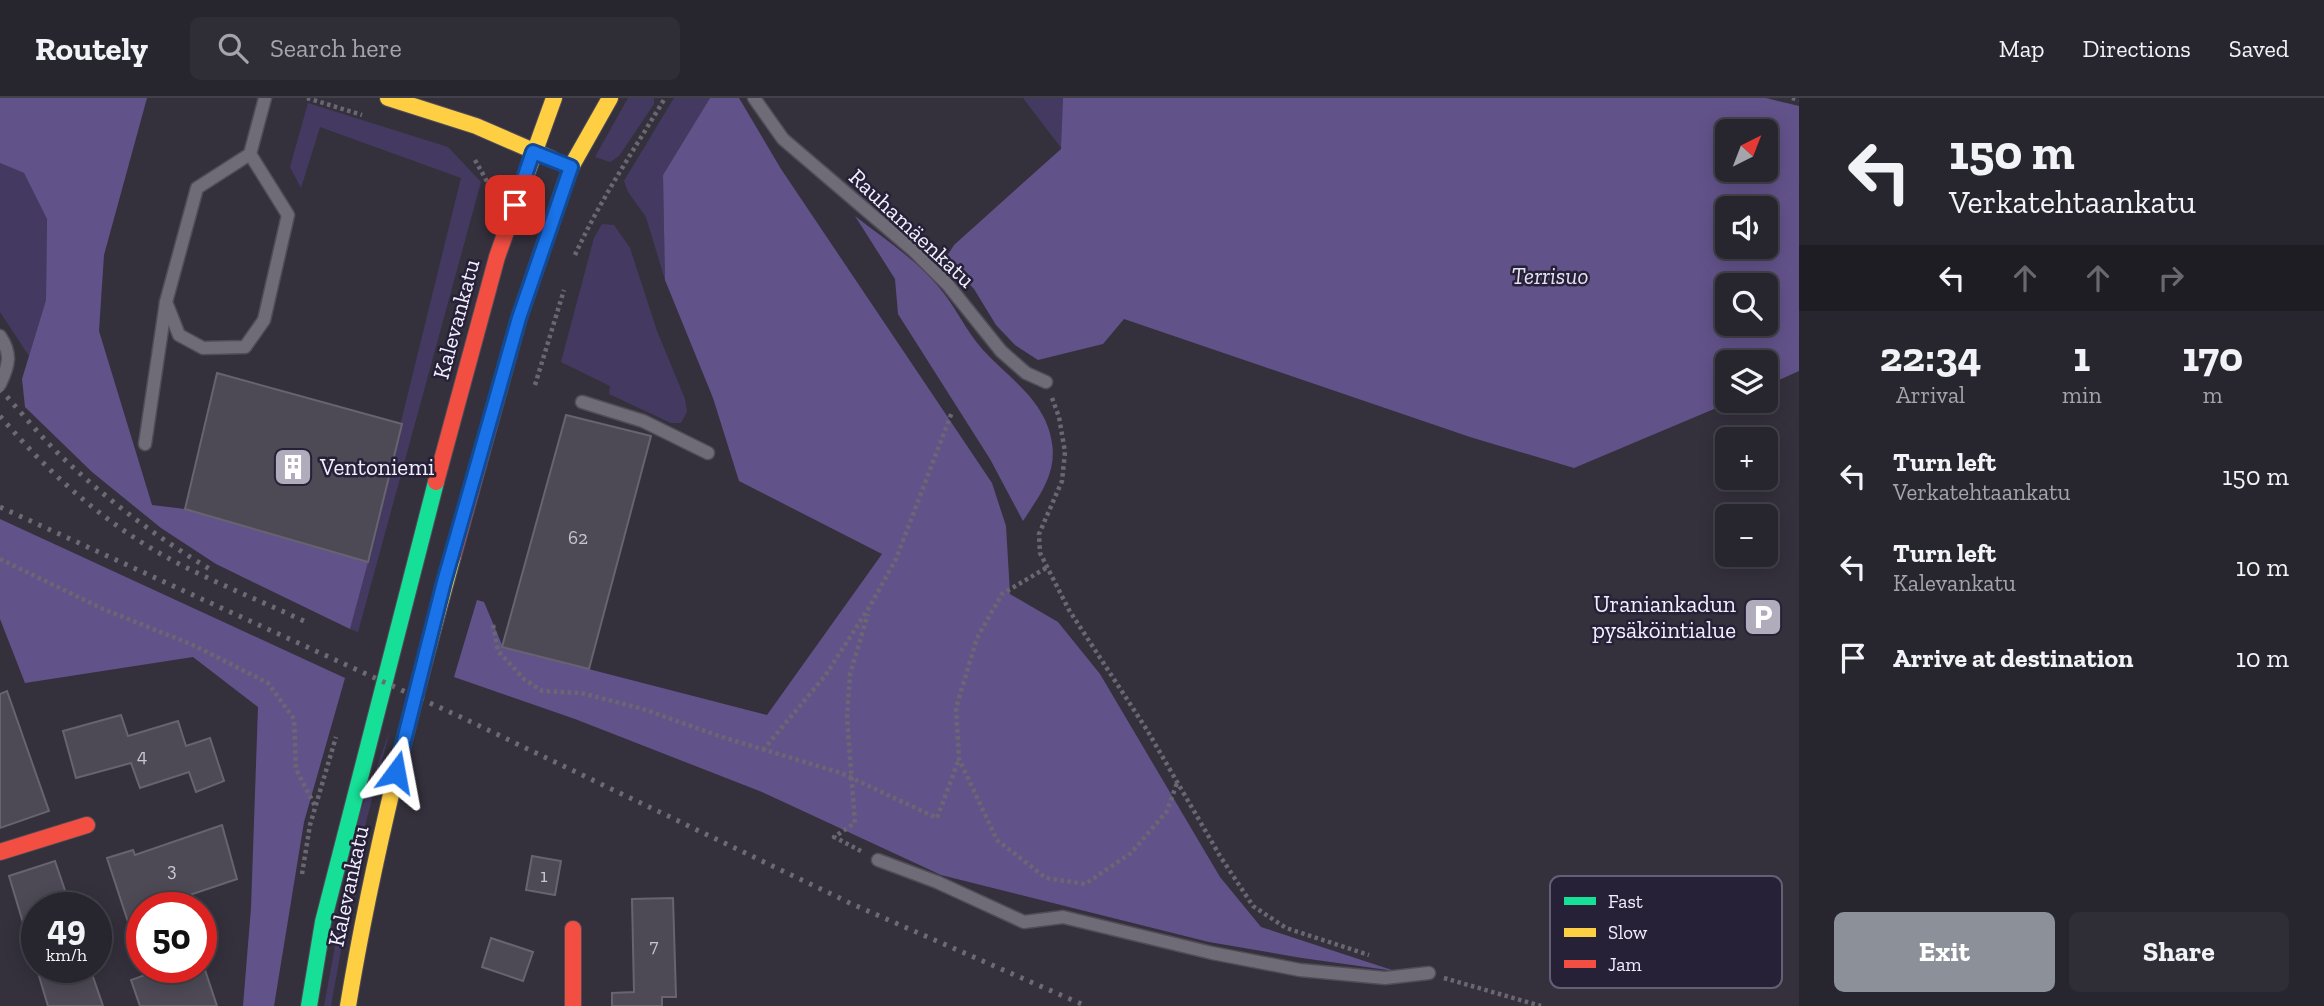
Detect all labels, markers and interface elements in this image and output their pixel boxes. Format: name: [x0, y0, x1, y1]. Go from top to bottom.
search box: [190, 17, 680, 80]
text: Routely: [35, 29, 148, 68]
icon: search: [214, 29, 252, 67]
text: Search here: [270, 32, 402, 64]
text: Map: [1999, 34, 2045, 63]
text: Directions: [2083, 34, 2191, 63]
text: Saved: [2229, 34, 2289, 63]
north arrow: [1715, 119, 1778, 182]
map controls: [1715, 119, 1778, 567]
text: 150 m: [1949, 123, 2075, 182]
icon: left: [1834, 126, 1925, 217]
street label: Rauhamäenkatu: [843, 163, 981, 293]
pin: [485, 175, 545, 235]
text: Verkatehtaankatu: [1949, 183, 2196, 221]
icon: arrive: [496, 186, 534, 224]
button: sound: [1715, 196, 1778, 259]
street label: Kalevankatu: [427, 256, 485, 382]
icon: left: [1933, 259, 1971, 297]
icon: ahead: [2006, 259, 2044, 297]
icon: ahead: [2079, 259, 2117, 297]
icon: right: [2152, 259, 2190, 297]
park label: Terrisuo: [1512, 262, 1588, 290]
button: search: [1715, 273, 1778, 336]
text: 22:34: [1880, 331, 1981, 382]
text: 1: [2073, 331, 2090, 382]
text: 170: [2182, 331, 2243, 382]
button: layers: [1715, 350, 1778, 413]
text: Arrival: [1896, 381, 1965, 409]
text: min: [2062, 381, 2102, 409]
text: m: [2203, 381, 2223, 409]
button: +: [1715, 427, 1778, 490]
building icon: Ventoniemi: [272, 446, 314, 488]
text: Turn left: [1893, 446, 1996, 478]
place label: Ventoniemi: [319, 453, 434, 481]
icon: left: [1834, 457, 1872, 495]
text: 150 m: [2222, 460, 2289, 492]
text: Verkatehtaankatu: [1893, 478, 2070, 506]
button: −: [1715, 504, 1778, 567]
house number: 62: [568, 526, 588, 549]
text: Turn left: [1893, 537, 1996, 569]
icon: left: [1834, 548, 1872, 586]
text: 10 m: [2236, 551, 2289, 583]
text: Kalevankatu: [1893, 569, 2016, 597]
place label: Uraniankadun pysäköintialue: [1592, 590, 1736, 644]
parking icon: Uraniankadun pysäköintialue: [1742, 596, 1784, 638]
icon: arrive: [1834, 639, 1872, 677]
text: Arrive at destination: [1893, 642, 2133, 674]
text: 10 m: [2236, 642, 2289, 674]
position arrow: [359, 735, 433, 809]
house number: 4: [137, 744, 147, 767]
street label: Kalevankatu: [322, 823, 374, 949]
house number: 3: [167, 858, 177, 881]
house number: 1: [540, 864, 548, 887]
legend: [1550, 876, 1782, 988]
text: Fast: [1608, 890, 1643, 913]
speed limit sign: 50: [126, 892, 217, 983]
text: 49: [47, 907, 86, 949]
button: Exit: [1834, 912, 2055, 992]
button: Share: [2069, 912, 2289, 992]
text: Slow: [1608, 921, 1648, 944]
house number: 7: [650, 934, 659, 957]
text: km/h: [46, 944, 87, 966]
text: Jam: [1608, 953, 1642, 976]

